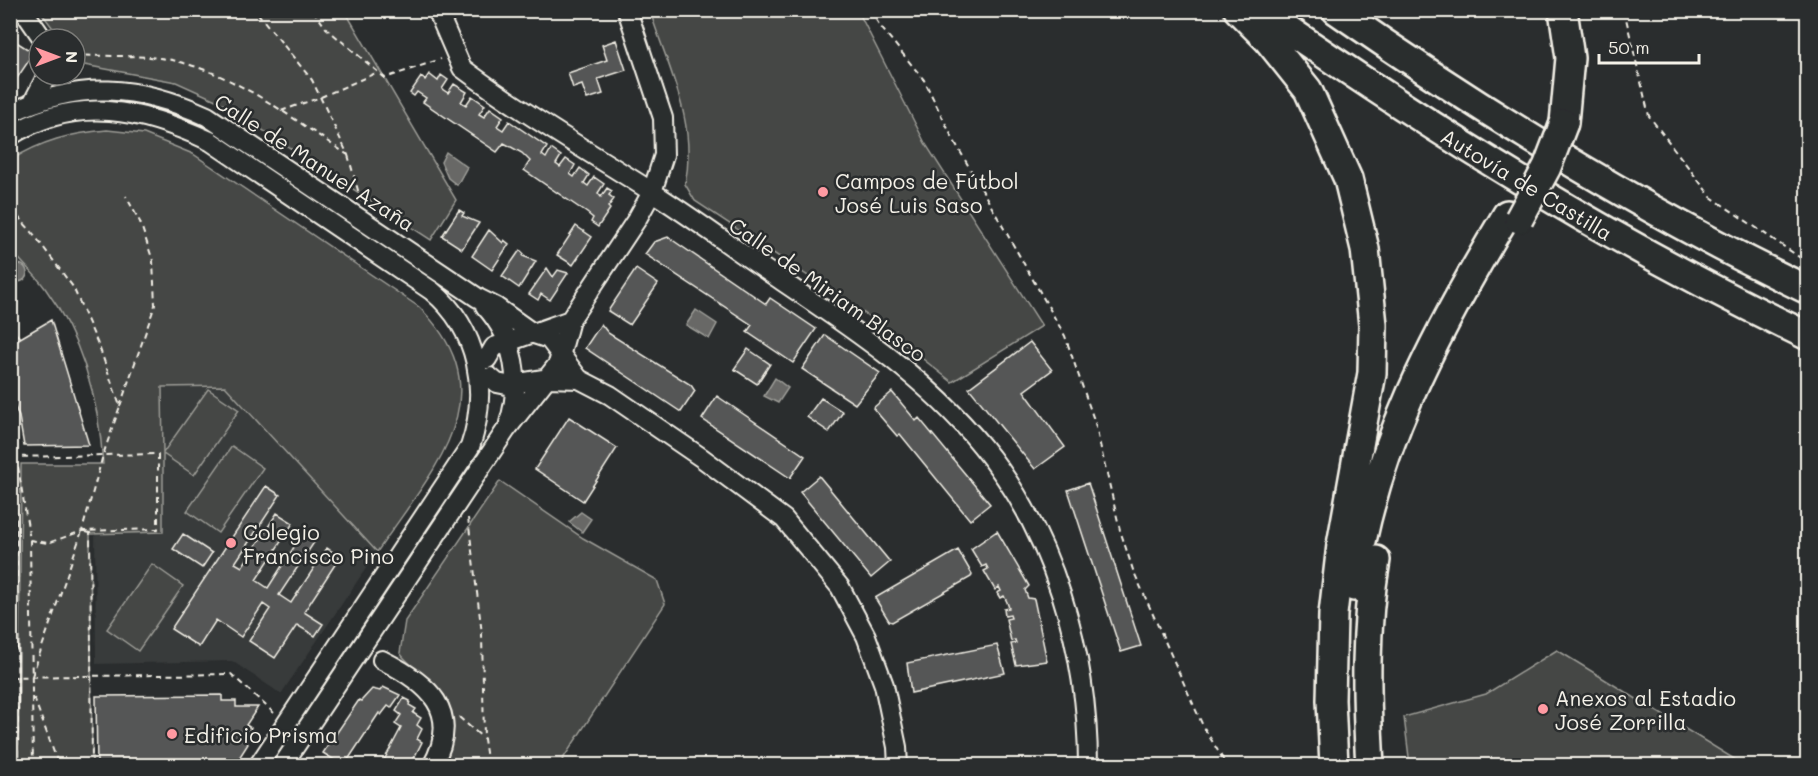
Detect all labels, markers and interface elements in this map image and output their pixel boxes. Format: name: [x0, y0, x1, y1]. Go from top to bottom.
north arrow: [27, 27, 87, 87]
scale bar: [1599, 27, 1700, 65]
text: 50 m: [1608, 35, 1650, 59]
text: N: [62, 51, 83, 63]
street label: Calle de Manuel Azaña: [210, 87, 420, 237]
street label: Autovía de Castilla: [1436, 122, 1618, 246]
place label: Campos de Fútbol José Luis Saso: [835, 167, 1019, 218]
marker: Campos de Fútbol José Luis Saso: [816, 185, 830, 199]
street label: Calle de Miriam Blasco: [724, 211, 932, 367]
place label: Colegio Francisco Pino: [243, 518, 394, 569]
marker: Colegio Francisco Pino: [224, 536, 238, 550]
place label: Anexos al Estadio José Zorrilla: [1555, 684, 1736, 735]
marker: Anexos al Estadio José Zorrilla: [1536, 702, 1550, 716]
place label: Edificio Prisma: [184, 721, 338, 748]
marker: Edificio Prisma: [165, 727, 179, 741]

